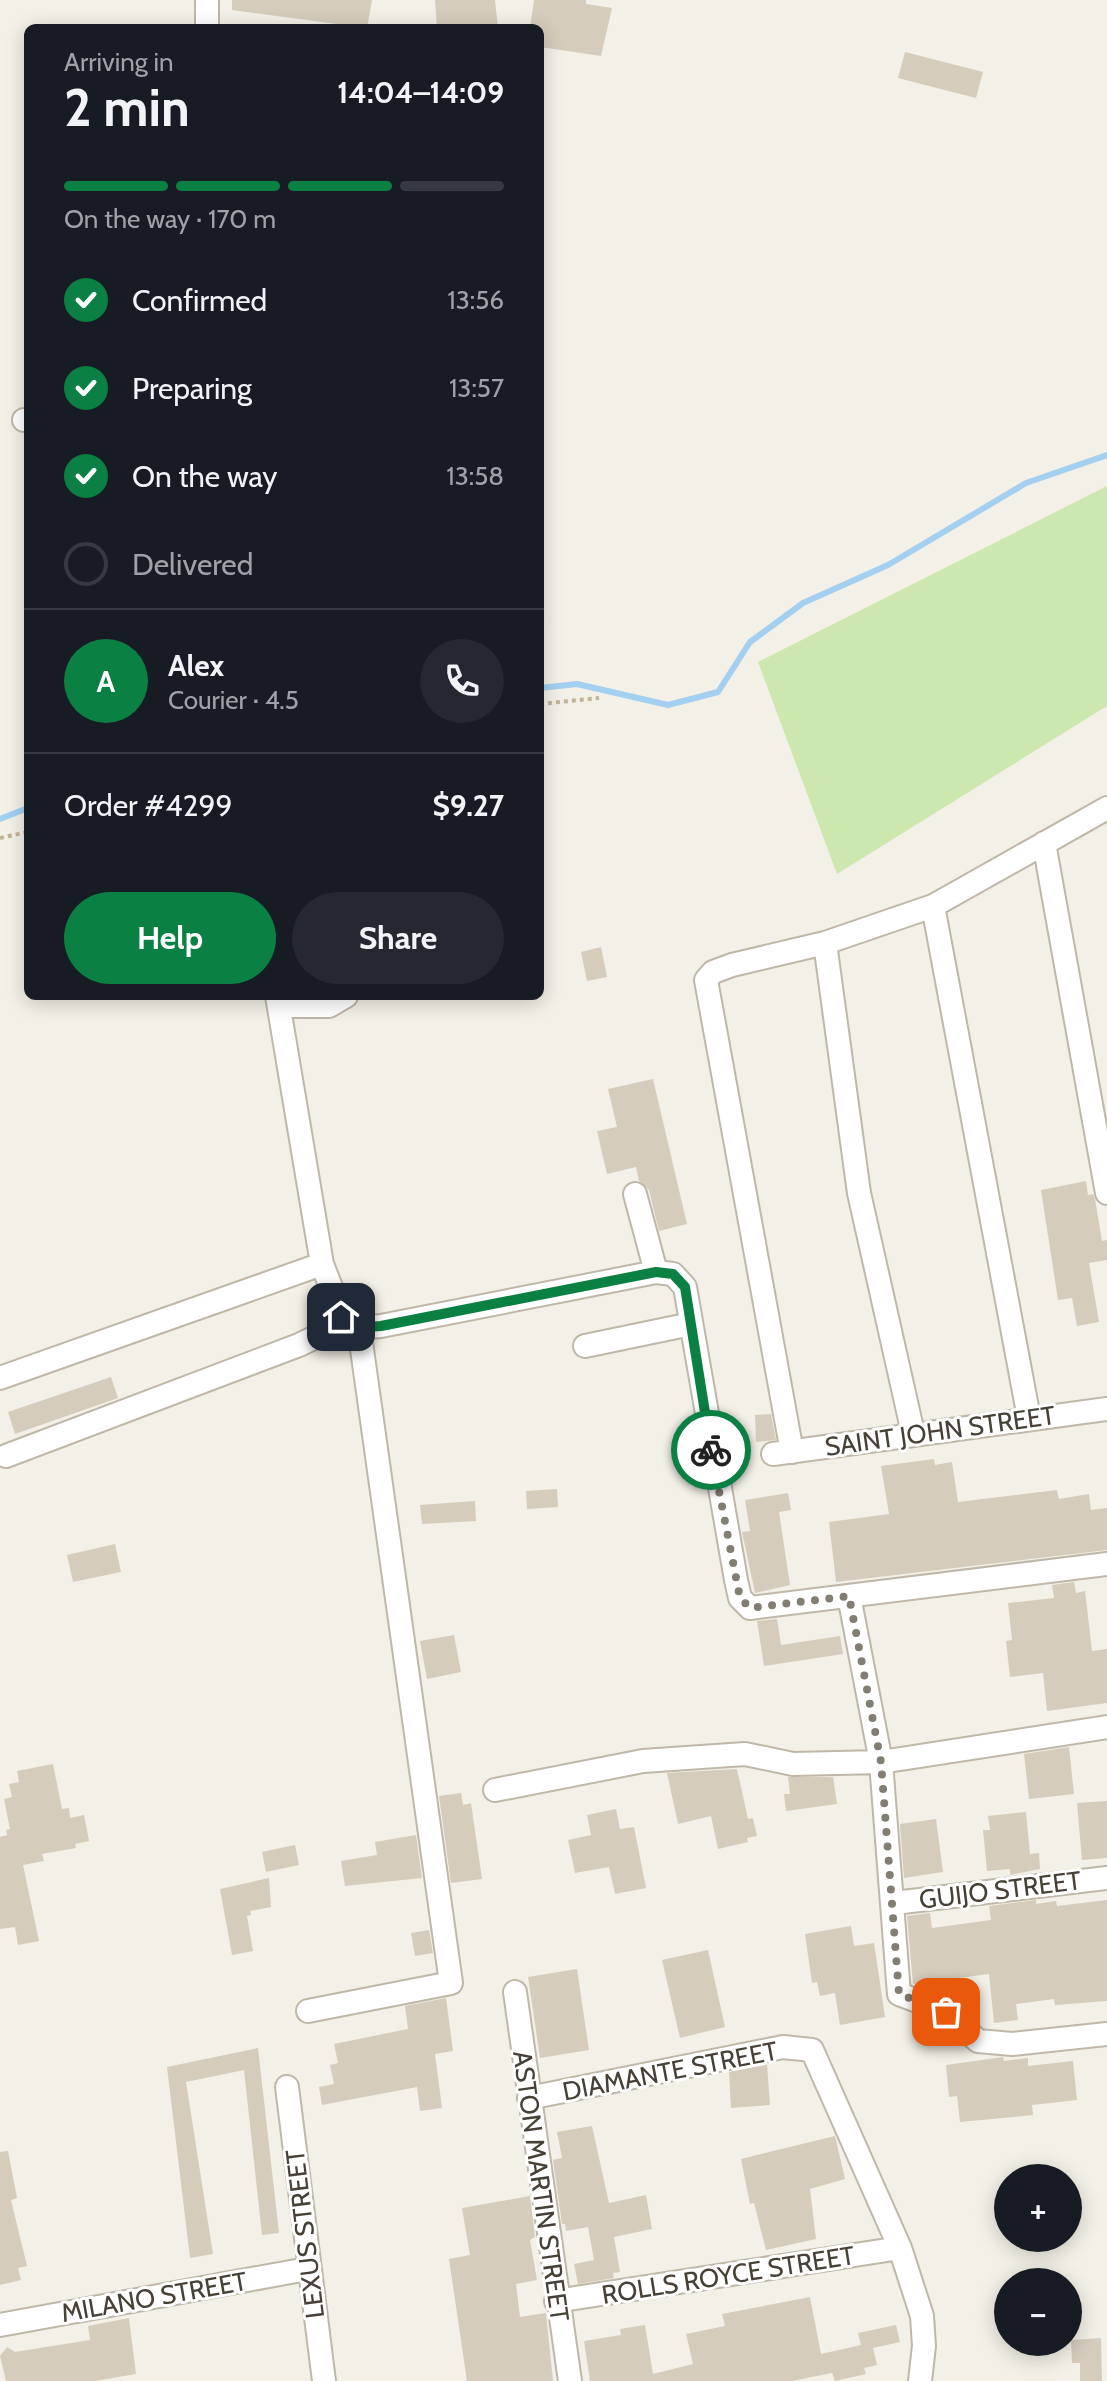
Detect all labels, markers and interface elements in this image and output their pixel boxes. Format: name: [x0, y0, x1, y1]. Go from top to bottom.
text: Arriving in: [64, 46, 174, 78]
text: 14:04–14:09: [337, 74, 504, 111]
text: 2 min: [64, 76, 190, 139]
text: On the way · 170 m: [64, 203, 276, 235]
icon: check: [64, 278, 108, 322]
text: Confirmed: [132, 282, 267, 319]
text: 13:56: [447, 284, 504, 316]
icon: check: [64, 366, 108, 410]
text: Preparing: [132, 370, 252, 407]
text: 13:57: [449, 372, 504, 404]
icon: check: [64, 454, 108, 498]
text: On the way: [132, 458, 277, 495]
text: 13:58: [446, 460, 504, 492]
text: Delivered: [132, 546, 253, 583]
button: phone: [420, 639, 504, 723]
text: Alex: [168, 647, 224, 684]
text: A: [97, 663, 115, 700]
text: Courier · 4.5: [168, 684, 299, 716]
text: Order #4299: [64, 787, 232, 824]
text: $9.27: [432, 787, 504, 824]
button: Help: [64, 892, 276, 984]
button: Share: [292, 892, 504, 984]
pin: [307, 1283, 375, 1351]
icon: home: [319, 1295, 363, 1339]
street label: SAINT JOHN STREET: [823, 1399, 1057, 1463]
courier: [671, 1410, 751, 1490]
icon: bike: [689, 1428, 733, 1472]
street label: GUIJO STREET: [917, 1864, 1083, 1916]
pin: [912, 1978, 980, 2046]
icon: bag: [924, 1990, 968, 2034]
street label: DIAMANTE STREET: [560, 2034, 780, 2108]
street label: ASTON MARTIN STREET: [506, 2049, 576, 2324]
street label: LEXUS STREET: [279, 2147, 331, 2320]
map controls: [994, 2164, 1082, 2356]
button: +: [994, 2164, 1082, 2252]
street label: ROLLS ROYCE STREET: [599, 2239, 857, 2311]
street label: MILANO STREET: [59, 2265, 250, 2329]
button: −: [994, 2268, 1082, 2356]

